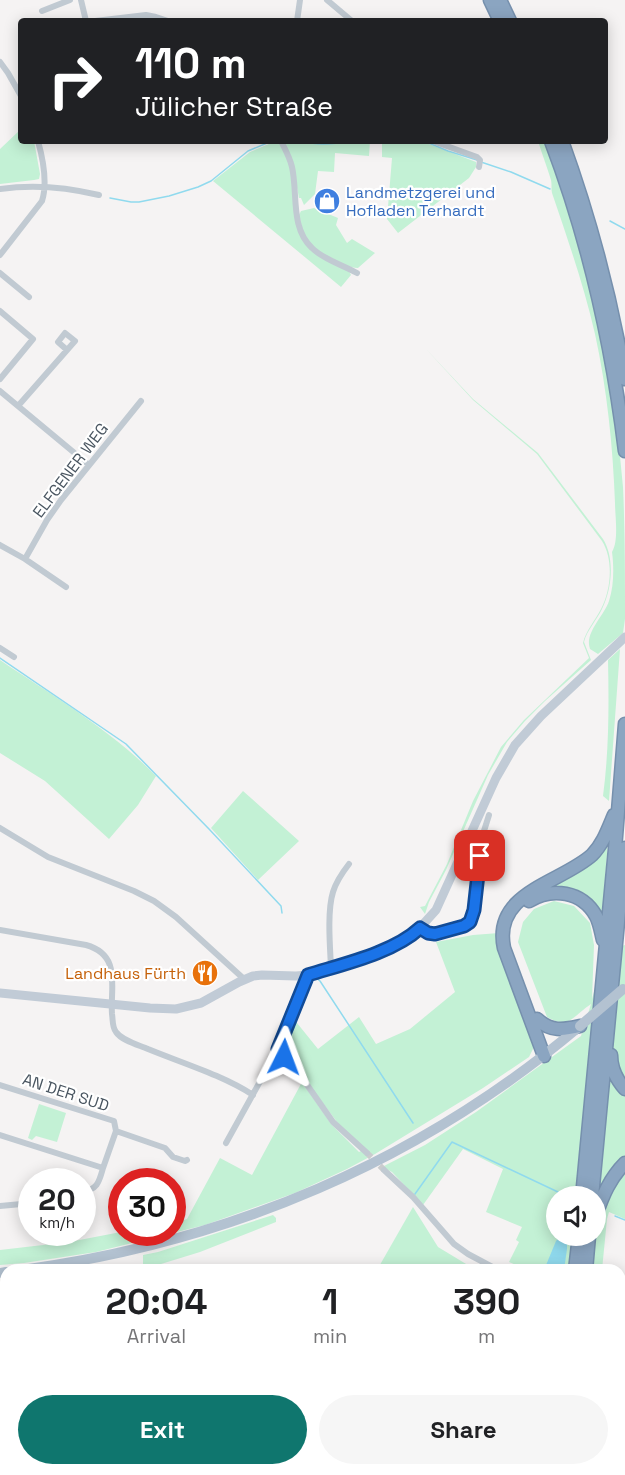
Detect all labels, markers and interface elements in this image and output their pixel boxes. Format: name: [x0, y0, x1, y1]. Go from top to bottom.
text: 110 m: [135, 37, 247, 90]
icon: right: [36, 42, 114, 120]
text: Jülicher Straße: [135, 89, 333, 124]
place label: Landmetzgerei und Hofladen Terhardt: [346, 182, 495, 221]
shop icon: Landmetzgerei und Hofladen Terhardt: [312, 186, 342, 216]
street label: ELFGENER WEG: [28, 419, 113, 522]
pin: [454, 830, 505, 881]
icon: arrive: [463, 839, 496, 872]
restaurant icon: Landhaus Fürth: [190, 958, 220, 988]
place label: Landhaus Fürth: [65, 963, 186, 984]
position arrow: [252, 1025, 316, 1089]
street label: AN DER SUD: [20, 1069, 112, 1116]
speed limit sign: 30: [108, 1168, 186, 1246]
text: 20: [38, 1180, 76, 1219]
map controls: [546, 1186, 606, 1246]
button: sound: [546, 1186, 606, 1246]
text: km/h: [39, 1213, 75, 1232]
text: 20:04: [106, 1279, 207, 1325]
text: 1: [322, 1279, 338, 1325]
text: 390: [453, 1279, 520, 1325]
text: Arrival: [127, 1323, 186, 1349]
text: min: [313, 1323, 347, 1349]
text: m: [478, 1323, 495, 1349]
button: Exit: [18, 1395, 307, 1464]
button: Share: [319, 1395, 608, 1464]

